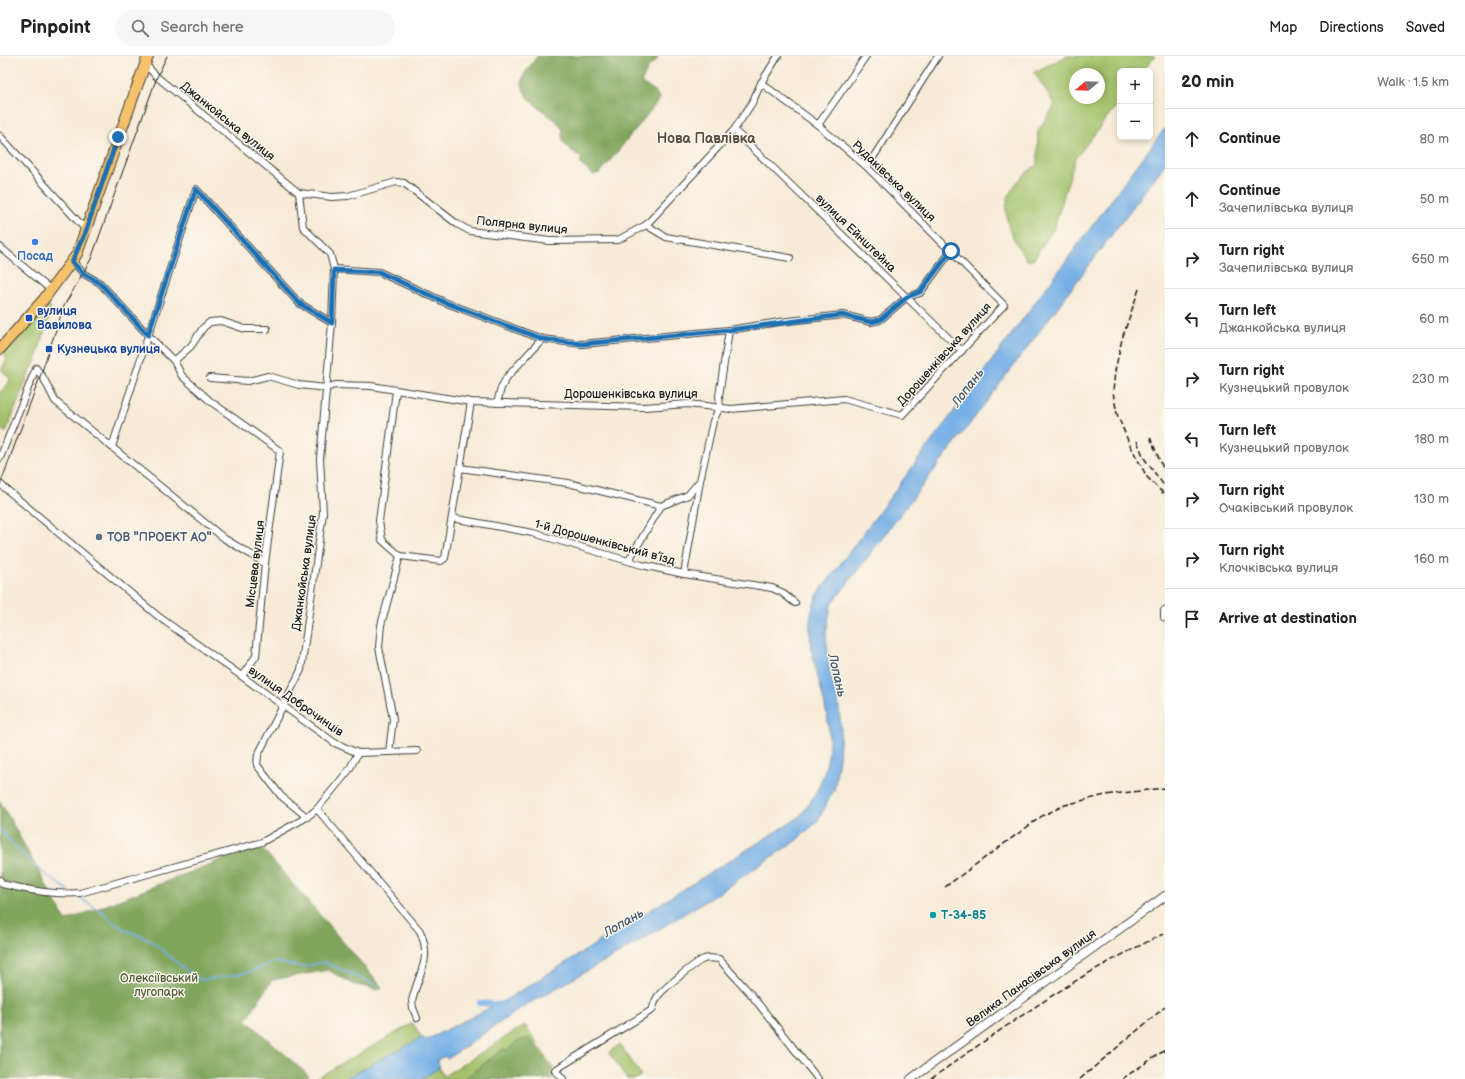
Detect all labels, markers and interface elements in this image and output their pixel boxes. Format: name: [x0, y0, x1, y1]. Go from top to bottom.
search box: [115, 10, 395, 46]
text: Pinpoint: [20, 16, 91, 39]
icon: search: [129, 17, 151, 39]
text: Search here: [161, 18, 244, 37]
text: Map: [1269, 19, 1297, 36]
text: Directions: [1319, 19, 1384, 36]
text: Saved: [1406, 19, 1445, 36]
north arrow: [1069, 68, 1105, 104]
map controls: [1117, 68, 1153, 140]
button: +: [1117, 68, 1153, 104]
text: 20 min: [1181, 72, 1234, 92]
text: Walk · 1.5 km: [1377, 74, 1449, 90]
street label: Джанкойська вулиця: [177, 79, 278, 164]
button: −: [1117, 104, 1153, 140]
route end: [109, 128, 127, 146]
icon: ahead: [1181, 128, 1203, 150]
text: Continue: [1219, 129, 1281, 148]
district label: Нова Павлівка: [657, 130, 756, 147]
text: 80 m: [1420, 131, 1449, 147]
street label: Рудаківська вулиця: [849, 138, 939, 225]
text: Continue: [1219, 181, 1281, 200]
icon: ahead: [1181, 188, 1203, 210]
street label: вулиця Ейнштейна: [812, 191, 899, 276]
text: 50 m: [1420, 191, 1449, 207]
text: Зачепилівська вулиця: [1219, 200, 1353, 216]
street label: Полярна вулиця: [476, 213, 569, 238]
marker: Посад: [30, 237, 40, 247]
text: Turn right: [1219, 241, 1284, 260]
route start: [942, 242, 960, 260]
icon: right: [1181, 248, 1203, 270]
place label: Посад: [17, 249, 54, 264]
text: 650 m: [1412, 251, 1449, 267]
text: Зачепилівська вулиця: [1219, 260, 1353, 276]
street label: Дорошенківська вулиця: [894, 299, 995, 409]
text: Turn left: [1219, 301, 1276, 320]
place label: вулиця Вавилова: [37, 304, 93, 333]
icon: left: [1181, 308, 1203, 330]
text: 60 m: [1419, 311, 1449, 327]
marker: вулиця Вавилова: [24, 313, 34, 323]
text: Джанкойська вулиця: [1219, 320, 1346, 336]
place label: Кузнецька вулиця: [57, 342, 160, 357]
marker: Кузнецька вулиця: [44, 344, 54, 354]
text: Turn right: [1219, 361, 1284, 380]
water label: Лопань: [948, 365, 988, 411]
icon: right: [1181, 368, 1203, 390]
text: 230 m: [1412, 371, 1449, 387]
text: Кузнецький провулок: [1219, 380, 1349, 396]
street label: Дорошенківська вулиця: [564, 387, 698, 402]
text: Turn left: [1219, 421, 1276, 440]
icon: left: [1181, 428, 1203, 450]
text: 180 m: [1414, 431, 1449, 447]
text: Кузнецький провулок: [1219, 440, 1349, 456]
text: Turn right: [1219, 481, 1284, 500]
icon: right: [1181, 488, 1203, 510]
text: 130 m: [1414, 491, 1449, 507]
text: Очаківський провулок: [1219, 500, 1353, 516]
street label: Джанкойська вулиця: [289, 514, 320, 632]
street label: 1-й Дорошенківський в’їзд: [533, 517, 677, 569]
street label: Місцева вулиця: [243, 519, 268, 609]
place label: ТОВ "ПРОЕКТ АО": [107, 530, 212, 545]
marker: ТОВ "ПРОЕКТ АО": [94, 532, 104, 542]
text: Turn right: [1219, 541, 1284, 560]
icon: right: [1181, 548, 1203, 570]
text: 160 m: [1414, 551, 1449, 567]
text: Клочківська вулиця: [1219, 560, 1338, 576]
icon: arrive: [1181, 608, 1203, 630]
text: Arrive at destination: [1219, 609, 1357, 628]
water label: Лопань: [824, 651, 850, 699]
street label: вулиця Доброчинців: [245, 663, 347, 740]
water label: Лопань: [600, 905, 647, 941]
place label: Т-34-85: [941, 908, 986, 923]
marker: Т-34-85: [928, 910, 938, 920]
street label: Велика Панасівська вулиця: [963, 926, 1099, 1031]
park label: Олексіївський лугопарк: [120, 971, 198, 1000]

